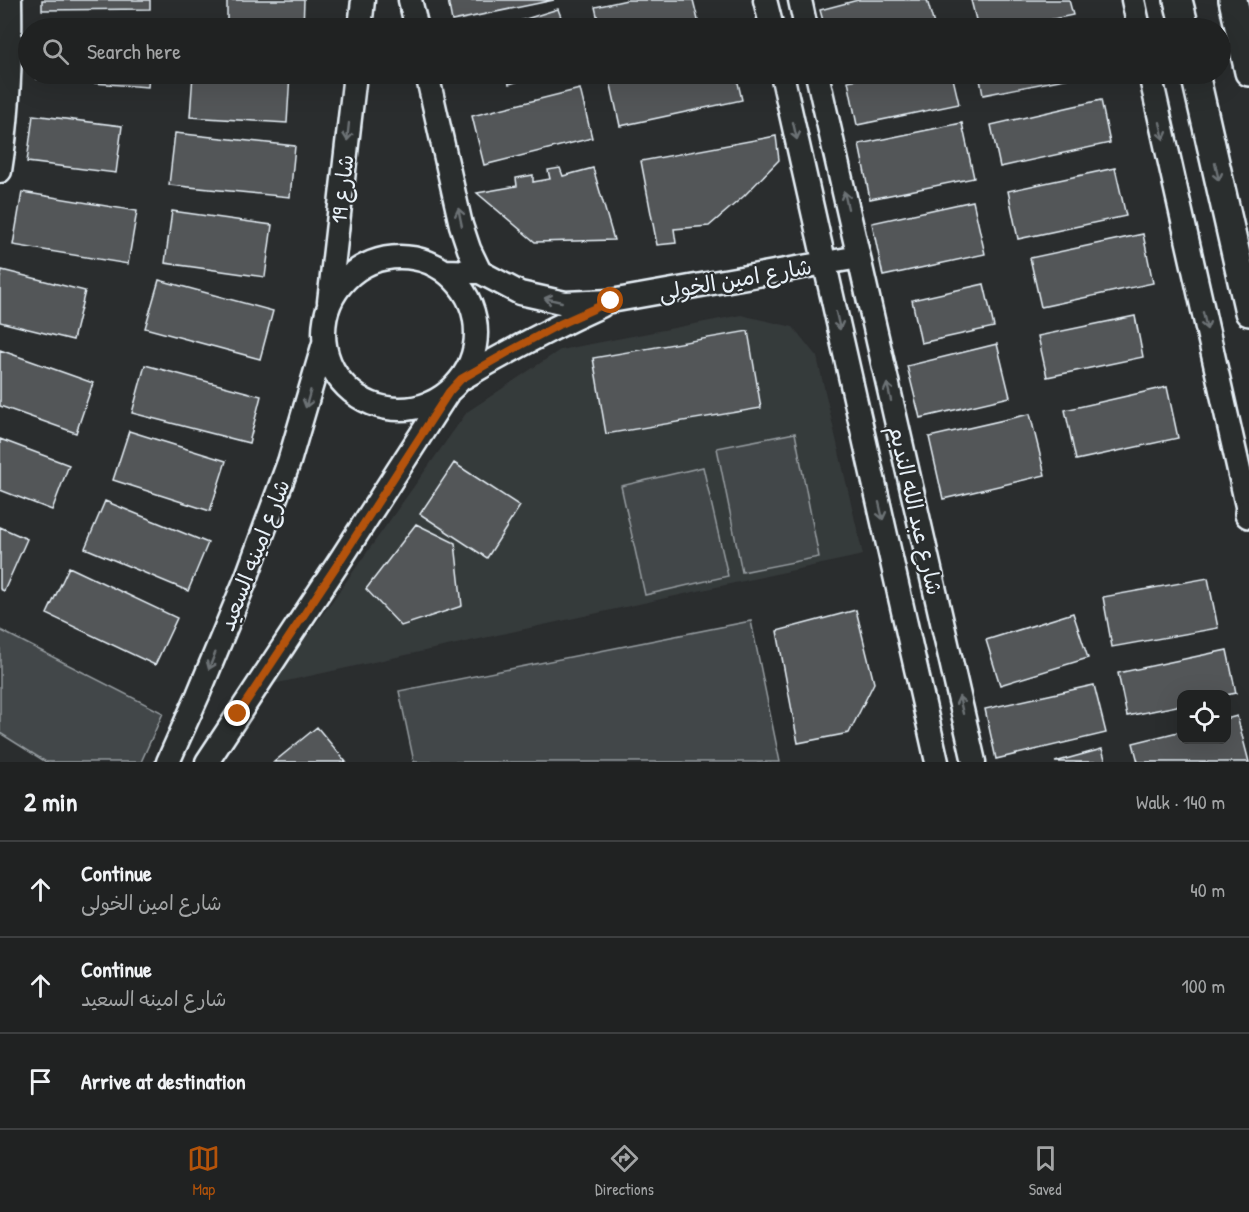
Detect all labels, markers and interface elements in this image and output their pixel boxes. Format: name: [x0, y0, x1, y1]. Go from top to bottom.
search box: [18, 18, 1231, 84]
icon: search: [39, 35, 72, 68]
text: Search here: [87, 36, 181, 66]
one-way arrow: [342, 121, 353, 141]
one-way arrow: [789, 121, 801, 140]
one-way arrow: [1157, 121, 1169, 140]
street label: شارع 19: [323, 153, 362, 225]
one-way arrow: [1212, 162, 1224, 181]
one-way arrow: [839, 191, 851, 210]
one-way arrow: [454, 208, 465, 228]
street label: شارع امين الخولى: [656, 251, 814, 308]
route start: [597, 287, 623, 313]
one-way arrow: [544, 294, 563, 305]
one-way arrow: [832, 311, 844, 330]
one-way arrow: [1200, 311, 1212, 330]
one-way arrow: [883, 383, 895, 402]
one-way arrow: [302, 389, 313, 408]
street label: شارع عبد الله النديم: [880, 422, 950, 598]
street label: شارع امينه السعيد: [211, 475, 298, 635]
one-way arrow: [875, 501, 887, 520]
one-way arrow: [206, 651, 217, 670]
map controls: [1177, 690, 1231, 744]
button: locate: [1177, 690, 1231, 744]
one-way arrow: [954, 696, 966, 715]
route end: [224, 700, 250, 726]
text: 2 min: [24, 784, 77, 819]
text: Walk · 140 m: [1136, 788, 1225, 815]
text: Continue: [81, 858, 152, 888]
icon: ahead: [24, 873, 57, 906]
text: 40 m: [1190, 876, 1225, 903]
text: شارع امين الخولى: [81, 889, 222, 916]
text: Continue: [81, 954, 152, 984]
icon: ahead: [24, 969, 57, 1002]
text: 100 m: [1182, 972, 1225, 999]
text: شارع امينه السعيد: [81, 985, 226, 1012]
icon: arrive: [24, 1065, 57, 1098]
text: Arrive at destination: [81, 1066, 246, 1096]
tab: Map: [187, 1142, 220, 1200]
tab: Directions: [595, 1142, 654, 1200]
tab: Saved: [1029, 1142, 1062, 1200]

